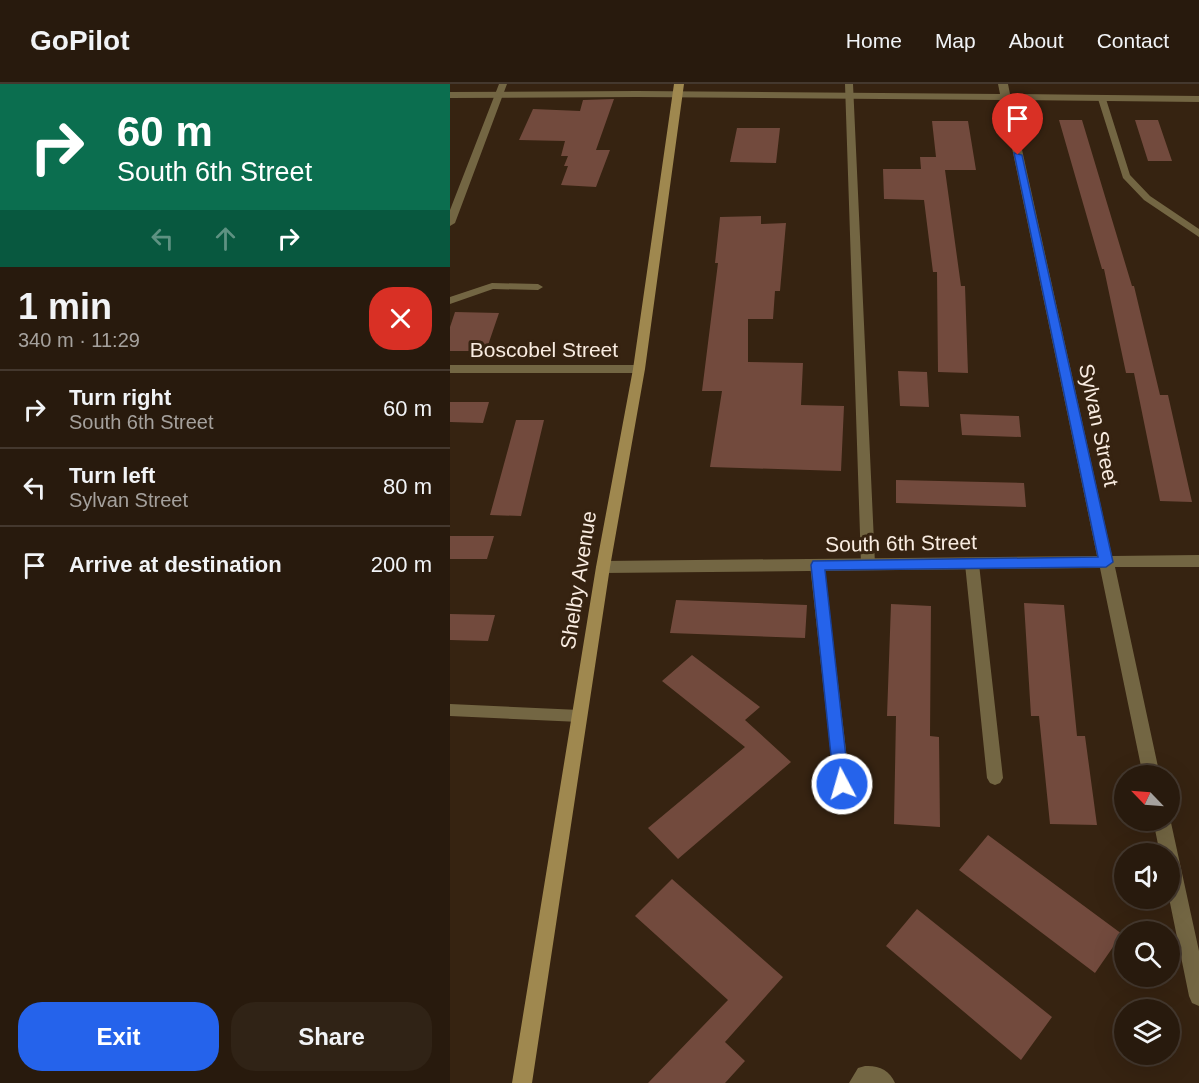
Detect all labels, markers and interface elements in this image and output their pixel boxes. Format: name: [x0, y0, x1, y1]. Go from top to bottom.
text: GoPilot: [30, 25, 130, 56]
text: Home: [846, 29, 902, 52]
text: Map: [935, 29, 976, 52]
text: About: [1009, 29, 1064, 52]
text: Contact: [1097, 29, 1169, 52]
pin: [992, 93, 1043, 155]
icon: arrive: [1001, 102, 1034, 135]
icon: right: [18, 108, 96, 186]
text: 60 m: [117, 108, 213, 155]
text: South 6th Street: [117, 157, 312, 187]
icon: left: [146, 222, 179, 255]
icon: ahead: [209, 222, 242, 255]
icon: right: [272, 222, 305, 255]
text: 1 min: [18, 286, 112, 327]
button: close: [369, 287, 432, 350]
text: 340 m · 11:29: [18, 329, 140, 351]
street label: Boscobel Street: [470, 338, 618, 361]
street label: Sylvan Street: [1075, 362, 1123, 489]
text: Turn right: [69, 385, 171, 410]
icon: right: [18, 393, 51, 426]
text: 60 m: [383, 396, 432, 421]
text: South 6th Street: [69, 411, 214, 433]
text: Turn left: [69, 463, 155, 488]
icon: left: [18, 471, 51, 504]
text: 80 m: [383, 474, 432, 499]
text: Sylvan Street: [69, 489, 188, 511]
street label: Shelby Avenue: [556, 509, 600, 651]
street label: South 6th Street: [825, 530, 977, 556]
icon: arrive: [18, 549, 51, 582]
text: Arrive at destination: [69, 552, 282, 577]
text: 200 m: [371, 552, 432, 577]
position arrow: [810, 752, 874, 816]
north arrow: [1114, 765, 1180, 831]
map controls: [1114, 765, 1180, 1065]
button: sound: [1114, 843, 1180, 909]
button: search: [1114, 921, 1180, 987]
button: layers: [1114, 999, 1180, 1065]
button: Exit: [18, 1002, 219, 1071]
button: Share: [231, 1002, 432, 1071]

